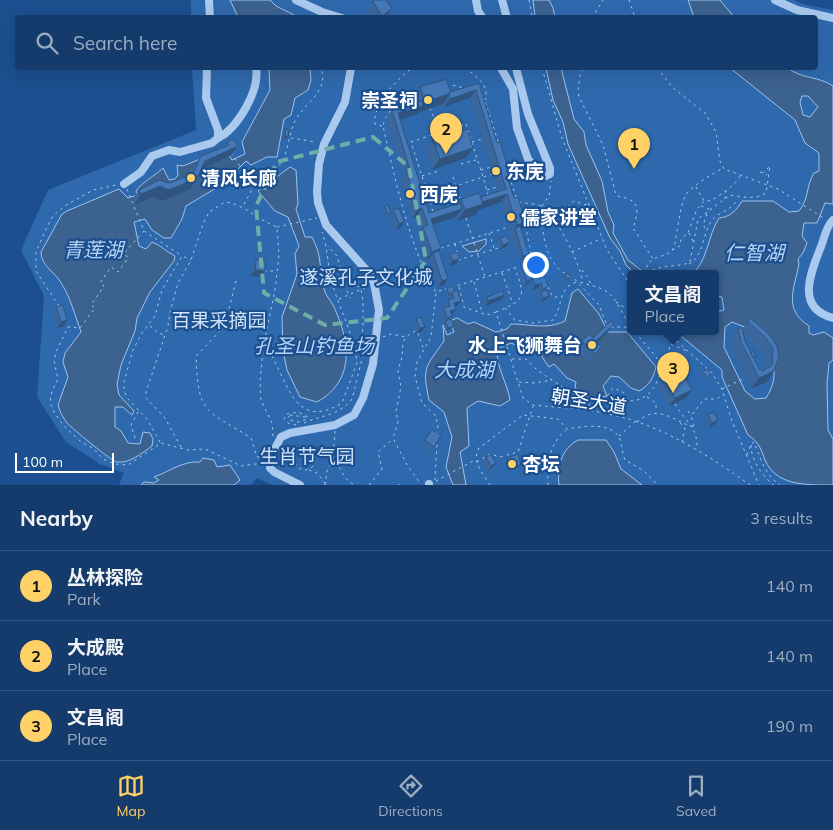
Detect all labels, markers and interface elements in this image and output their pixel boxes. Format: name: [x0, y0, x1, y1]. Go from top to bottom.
search box: [15, 15, 818, 70]
icon: search: [33, 29, 61, 57]
text: Search here: [73, 31, 177, 55]
place label: 崇圣祠: [361, 88, 418, 112]
marker: 崇圣祠: [422, 94, 434, 106]
pin: 2: [430, 113, 462, 154]
pin: 1: [618, 128, 650, 169]
place label: 东庑: [506, 159, 544, 183]
marker: 东庑: [490, 165, 502, 177]
place label: 清风长廊: [201, 166, 277, 190]
marker: 清风长廊: [185, 172, 197, 184]
place label: 西庑: [420, 182, 458, 206]
marker: 西庑: [404, 188, 416, 200]
place label: 儒家讲堂: [521, 205, 597, 229]
marker: 儒家讲堂: [505, 211, 517, 223]
water label: 青莲湖: [63, 237, 126, 262]
water label: 仁智湖: [724, 240, 787, 265]
your location: [523, 252, 549, 278]
park label: 遂溪孔子文化城: [299, 265, 433, 289]
popup: [627, 270, 719, 335]
text: 文昌阁: [644, 282, 702, 306]
text: Place: [644, 306, 685, 326]
park label: 百果采摘园: [171, 308, 267, 332]
water label: 孔圣山钓鱼场: [254, 333, 376, 358]
place label: 水上飞狮舞台: [468, 333, 582, 357]
marker: 水上飞狮舞台: [586, 339, 598, 351]
pin: 3: [657, 352, 689, 393]
water label: 大成湖: [434, 357, 497, 382]
street label: 朝圣大道: [550, 383, 628, 419]
park label: 生肖节气园: [259, 444, 355, 468]
scale bar: [15, 450, 114, 473]
place label: 杏坛: [522, 452, 560, 476]
text: 100 m: [22, 453, 63, 471]
marker: 杏坛: [506, 458, 518, 470]
text: Nearby: [20, 505, 93, 531]
text: 3 results: [750, 508, 813, 528]
text: 丛林探险: [67, 565, 143, 589]
text: 1: [31, 576, 41, 596]
text: 140 m: [766, 576, 813, 596]
text: Park: [67, 589, 101, 609]
text: 大成殿: [67, 635, 124, 659]
text: 2: [31, 646, 41, 666]
text: 140 m: [766, 646, 813, 666]
text: Place: [67, 659, 107, 679]
text: 文昌阁: [67, 705, 124, 729]
text: 3: [31, 716, 41, 736]
text: 190 m: [766, 716, 813, 736]
text: Place: [67, 729, 107, 749]
tab: Map: [117, 772, 145, 820]
tab: Directions: [378, 772, 443, 820]
tab: Saved: [676, 772, 716, 820]

